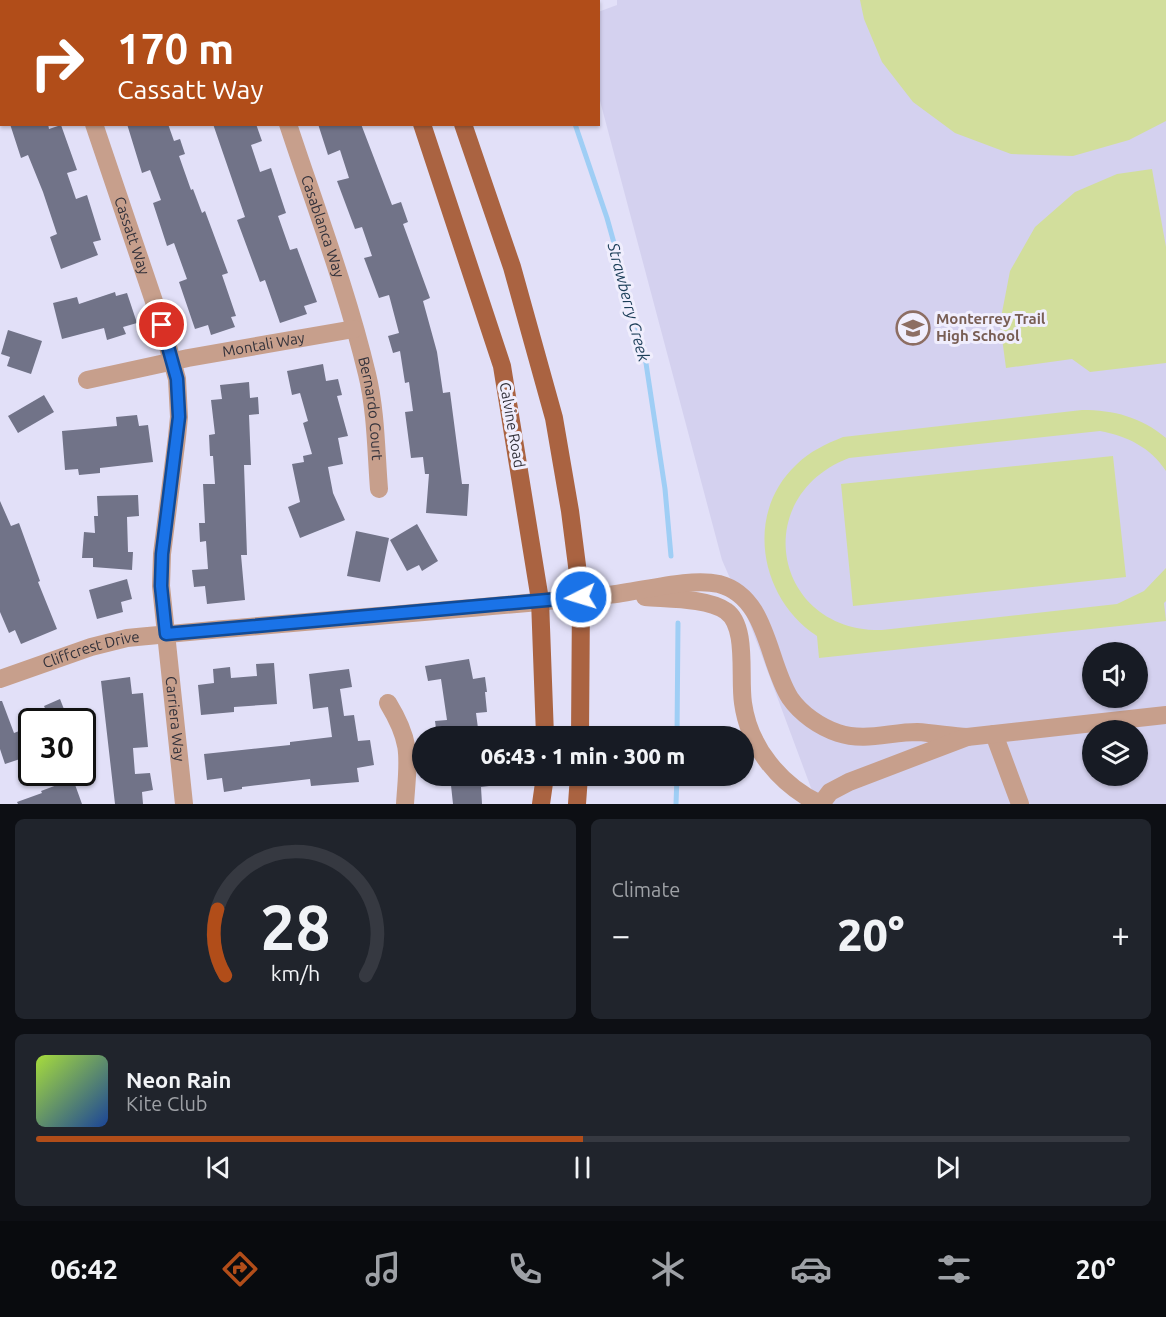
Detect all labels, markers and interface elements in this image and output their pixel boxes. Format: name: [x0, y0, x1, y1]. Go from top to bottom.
icon: right: [18, 24, 96, 102]
text: 170 m: [117, 25, 234, 72]
text: Cassatt Way: [117, 74, 263, 104]
street label: Casablanca Way: [298, 173, 348, 279]
street label: Cassatt Way: [111, 194, 153, 277]
water label: Strawberry Creek: [604, 240, 654, 364]
pin: [136, 299, 187, 350]
icon: arrive: [145, 308, 178, 341]
school or university icon: Monterrey Trail High School: [895, 310, 931, 346]
place label: Monterrey Trail High School: [936, 310, 1046, 344]
street label: Montali Way: [221, 329, 306, 360]
street label: Bernardo Court: [355, 355, 386, 461]
street label: Calvine Road: [497, 381, 528, 469]
position arrow: [549, 565, 613, 629]
street label: Cliffcrest Drive: [40, 628, 140, 671]
map controls: [1082, 642, 1148, 786]
button: sound: [1082, 642, 1148, 708]
street label: Carriera Way: [163, 675, 188, 762]
speed limit sign: 30: [18, 708, 96, 786]
button: layers: [1082, 720, 1148, 786]
text: 06:43 · 1 min · 300 m: [481, 743, 685, 768]
text: Climate: [612, 878, 680, 901]
text: 28: [260, 892, 330, 962]
text: 20°: [837, 909, 904, 960]
text: −: [612, 916, 630, 953]
text: +: [1111, 916, 1130, 953]
text: km/h: [270, 961, 320, 985]
text: Neon Rain: [126, 1067, 231, 1092]
text: Kite Club: [126, 1092, 208, 1115]
icon: previous: [202, 1151, 235, 1184]
icon: pause: [566, 1151, 599, 1184]
icon: next: [931, 1151, 964, 1184]
icon: directions: [219, 1248, 261, 1290]
icon: music: [362, 1248, 404, 1290]
icon: phone: [504, 1248, 546, 1290]
icon: climate: [647, 1248, 689, 1290]
icon: car: [790, 1248, 832, 1290]
icon: filters: [933, 1248, 975, 1290]
text: 06:42: [50, 1254, 118, 1284]
text: 20°: [1076, 1254, 1116, 1284]

